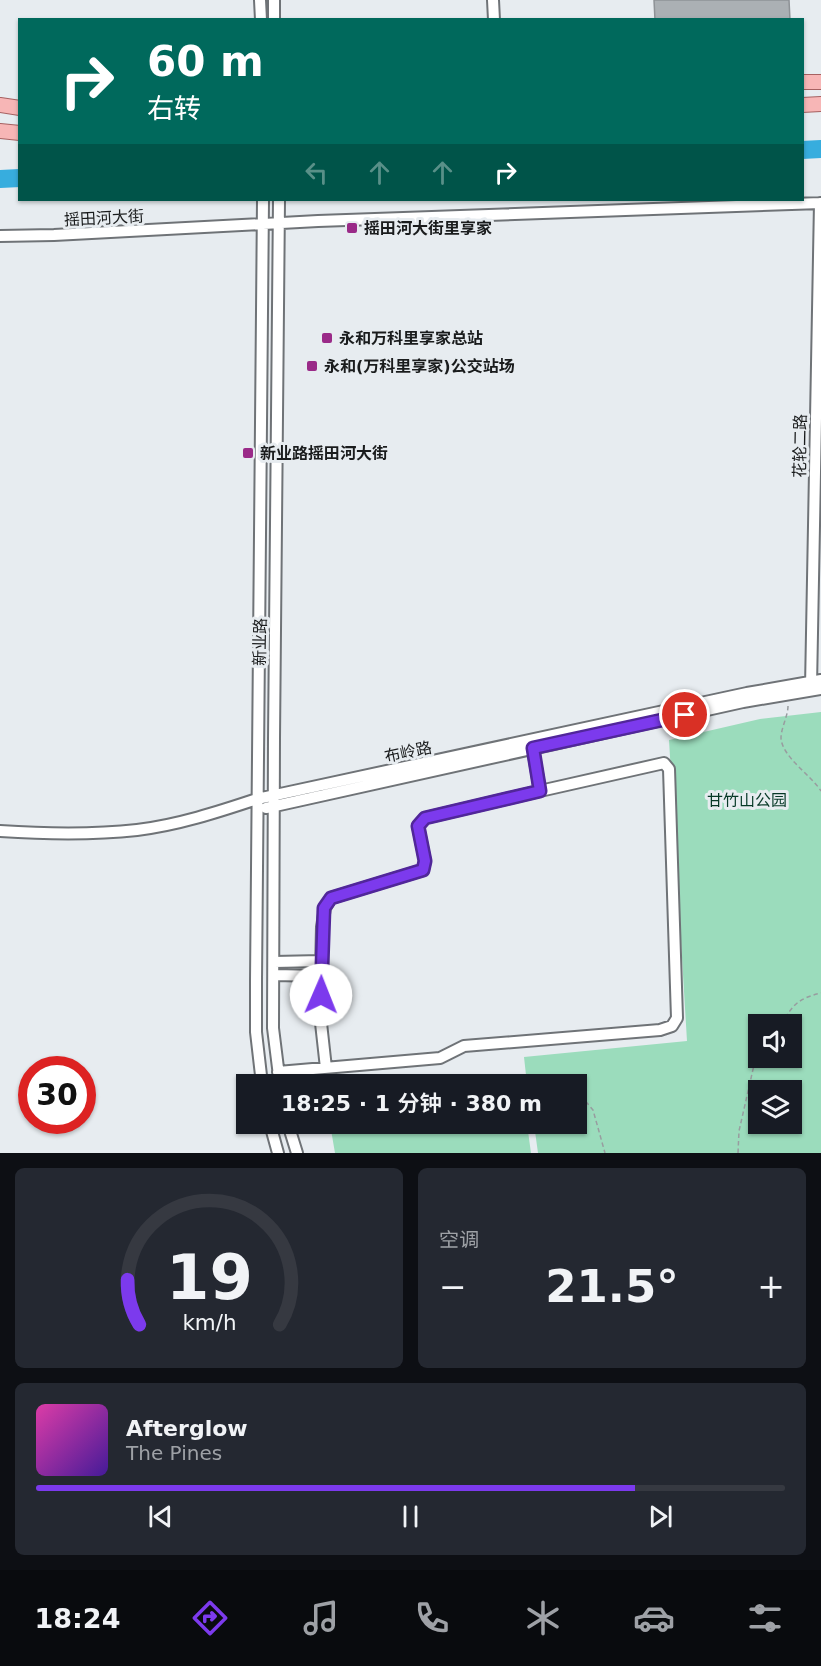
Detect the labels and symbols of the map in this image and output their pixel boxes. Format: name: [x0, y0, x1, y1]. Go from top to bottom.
street label: 摇田河大街: [64, 206, 144, 230]
place label: 摇田河大街里享家: [364, 219, 492, 238]
marker: 摇田河大街里享家: [345, 221, 359, 235]
place label: 永和万科里享家总站: [339, 329, 483, 348]
marker: 永和万科里享家总站: [320, 331, 334, 345]
place label: 永和(万科里享家)公交站场: [324, 357, 515, 376]
marker: 永和(万科里享家)公交站场: [305, 359, 319, 373]
street label: 花轮二路: [790, 414, 810, 478]
place label: 新业路摇田河大街: [260, 444, 388, 463]
marker: 新业路摇田河大街: [241, 446, 255, 460]
street label: 新业路: [250, 618, 270, 666]
pin: [659, 689, 710, 740]
street label: 布岭路: [383, 738, 433, 766]
park label: 甘竹山公园: [707, 791, 787, 810]
position arrow: [289, 963, 353, 1027]
speed limit sign: 30: [18, 1056, 96, 1134]

